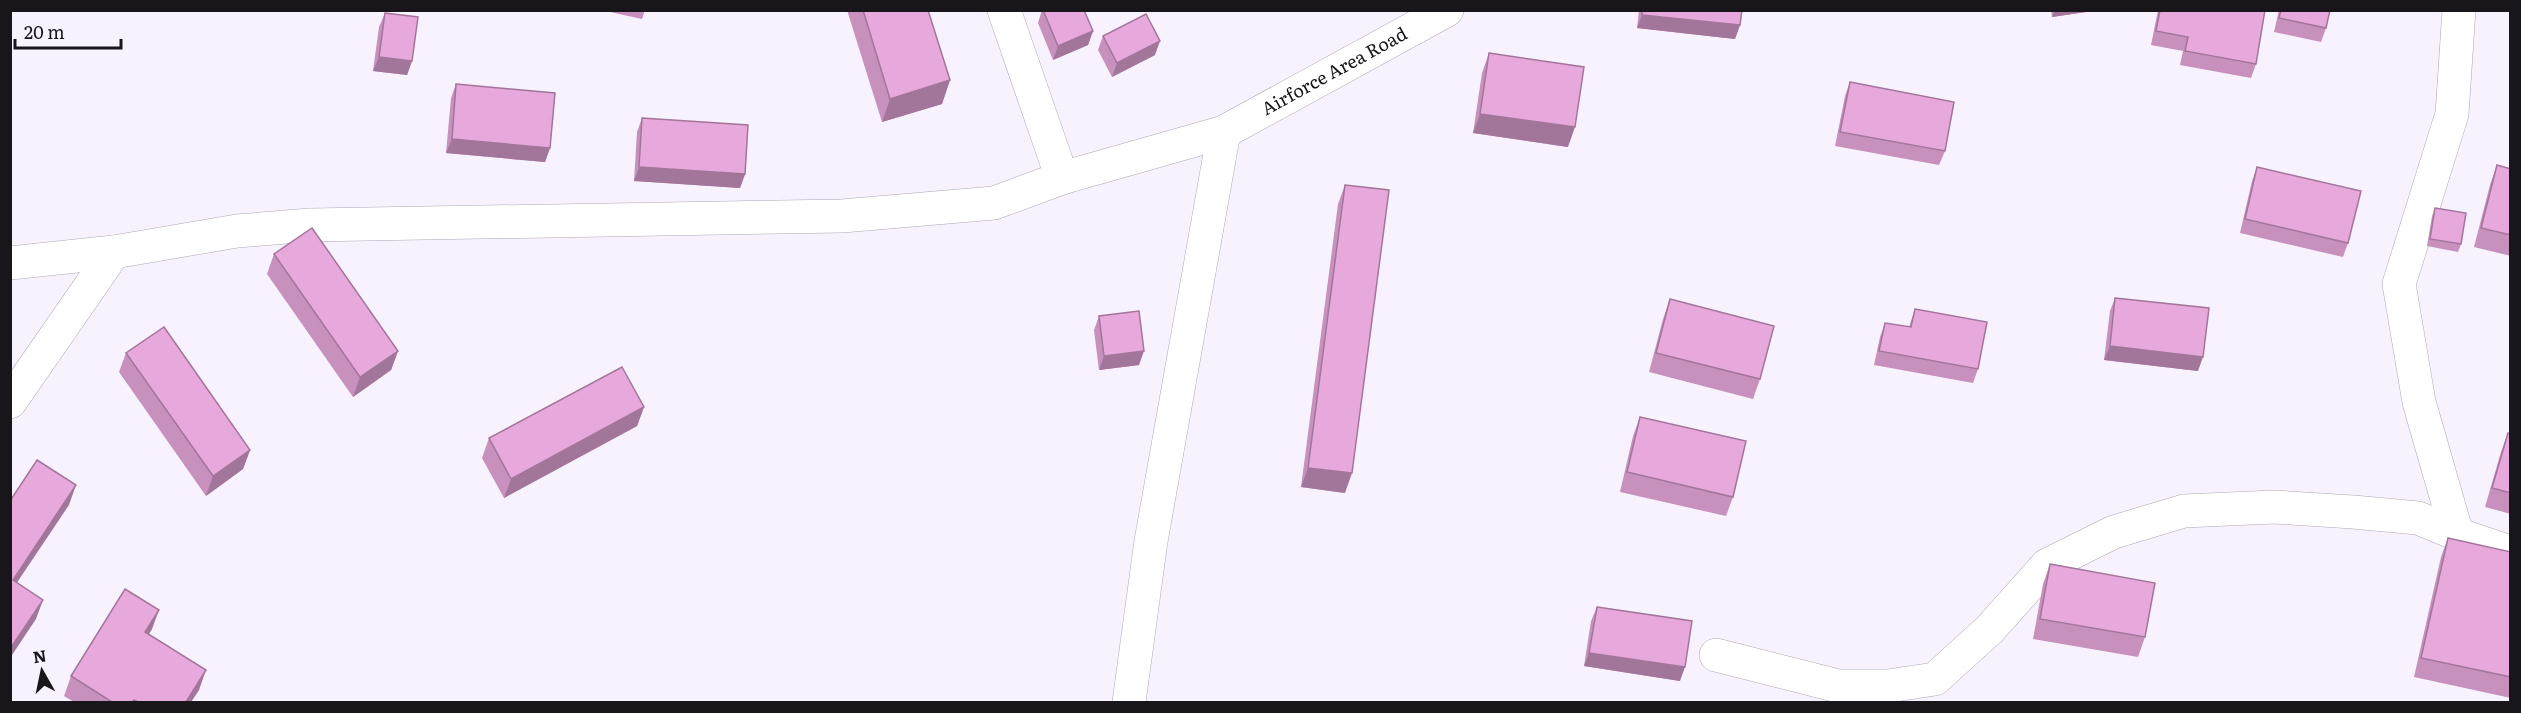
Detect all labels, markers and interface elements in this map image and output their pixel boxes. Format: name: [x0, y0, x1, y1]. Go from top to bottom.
scale bar: [15, 12, 122, 50]
text: 20 m: [24, 18, 65, 45]
street label: Airforce Area Road: [1256, 19, 1412, 121]
north arrow: [12, 641, 72, 701]
text: N: [31, 642, 48, 668]

